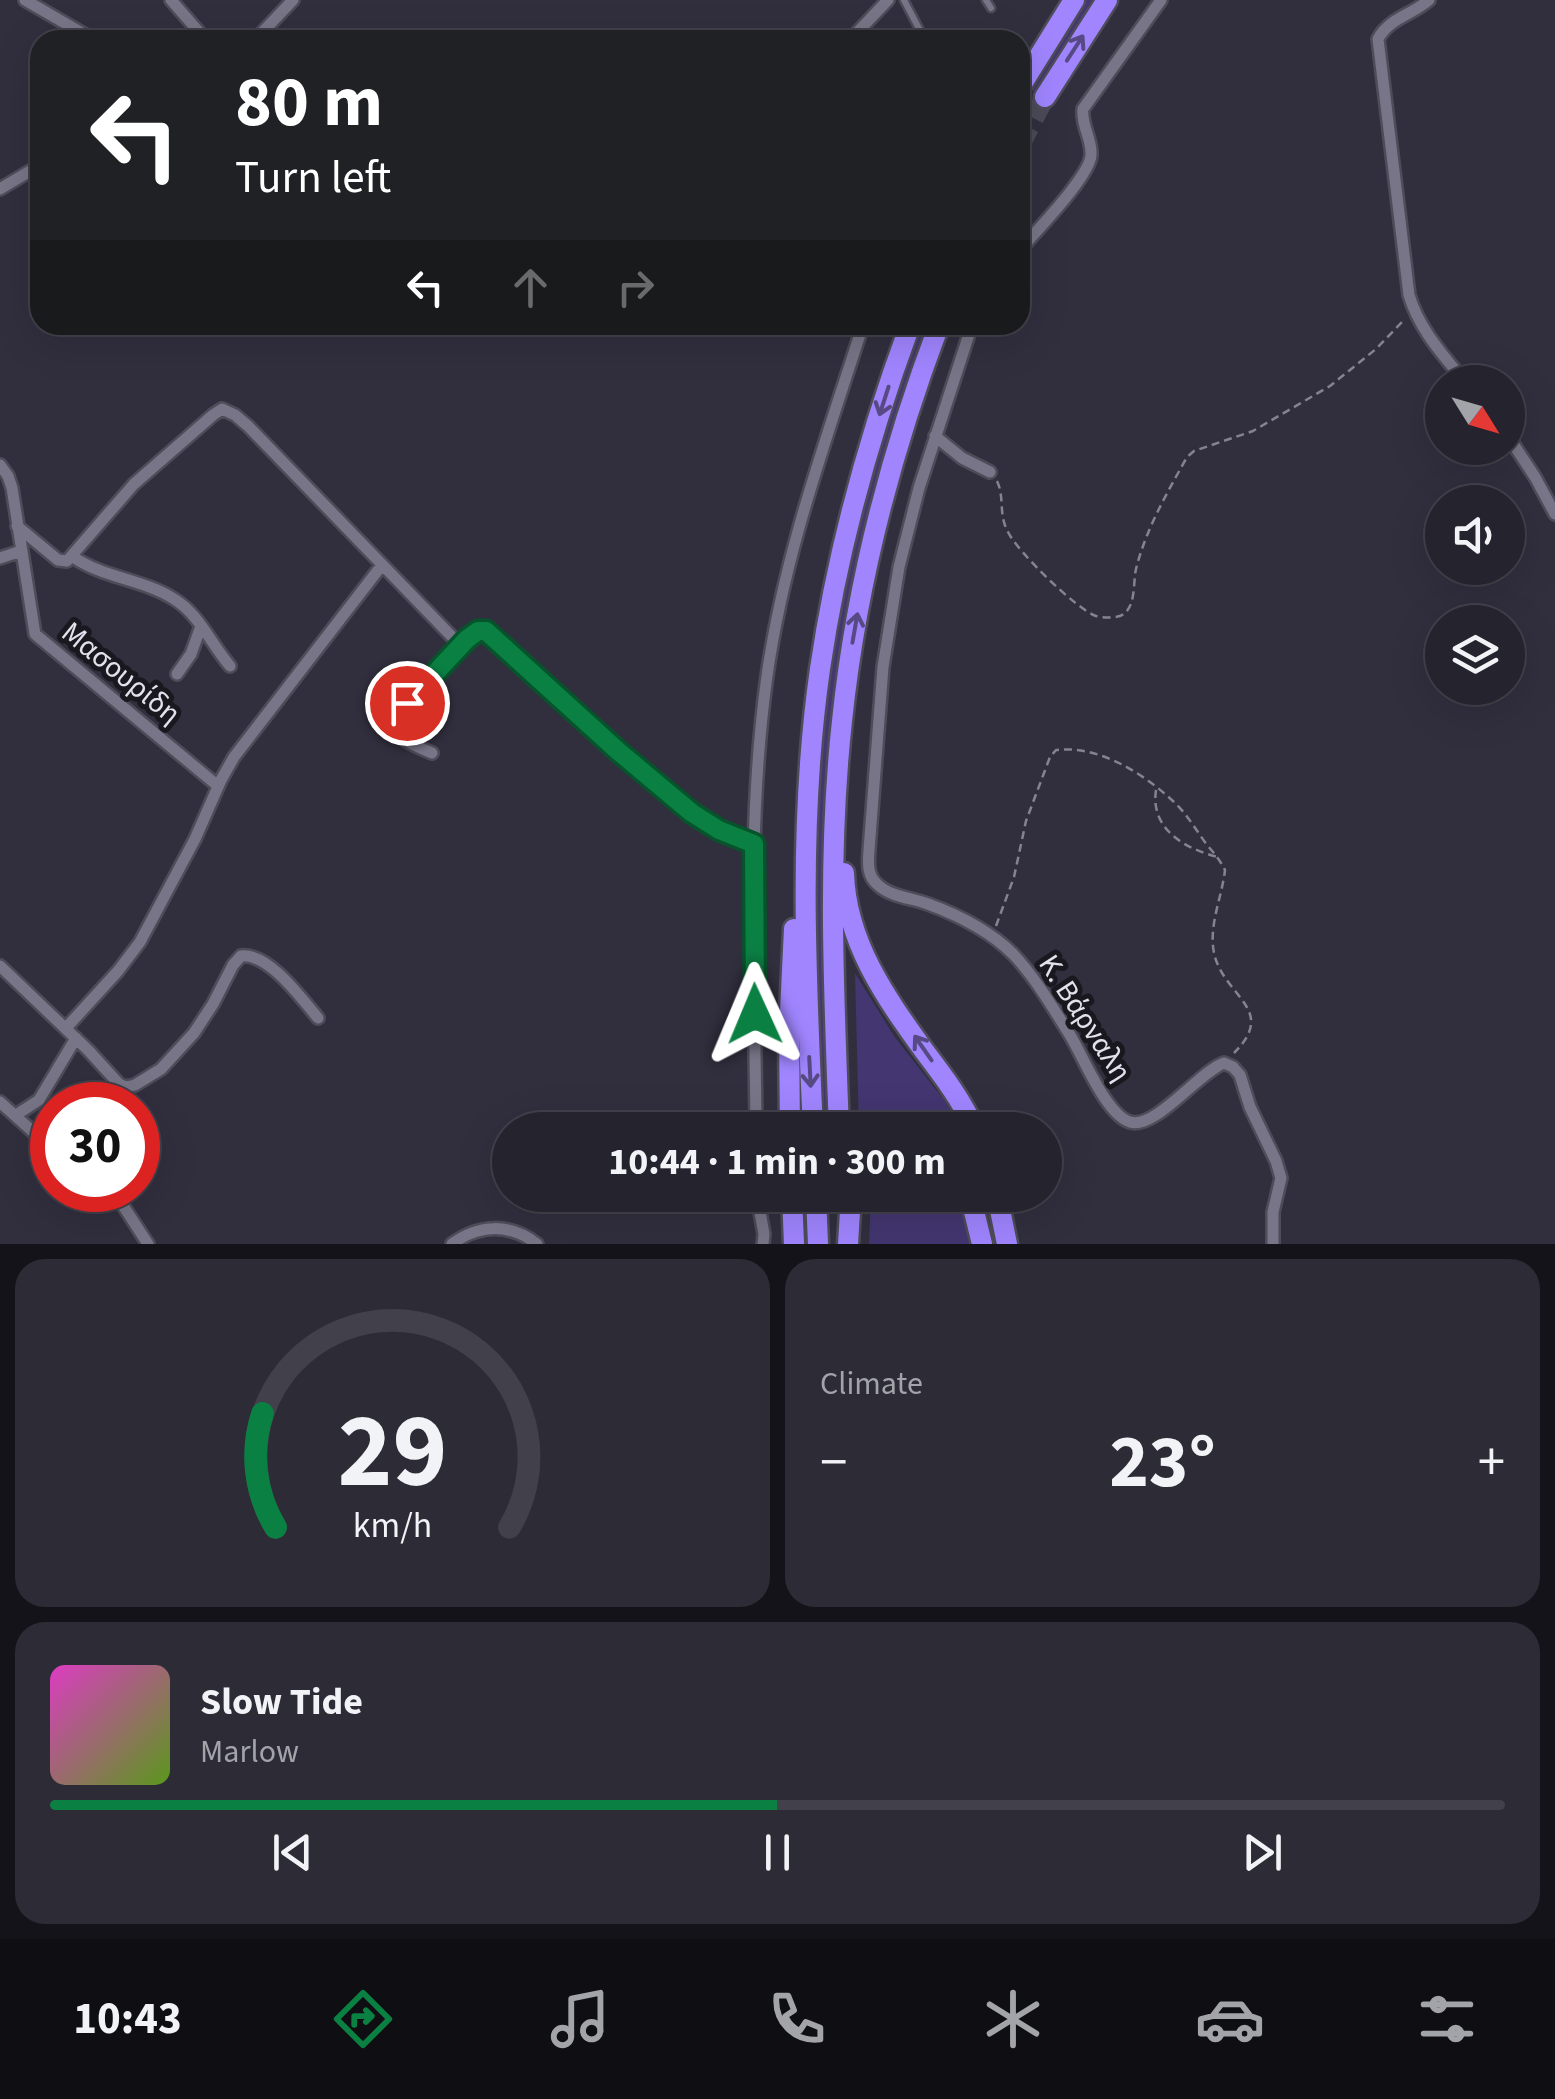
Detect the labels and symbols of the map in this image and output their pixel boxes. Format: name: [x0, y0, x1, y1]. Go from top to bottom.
one-way arrow: [1065, 34, 1086, 63]
north arrow: [1425, 365, 1525, 465]
one-way arrow: [874, 384, 892, 416]
street label: Μασουρίδη: [52, 611, 190, 735]
one-way arrow: [846, 612, 865, 644]
pin: [365, 661, 450, 746]
street label: Κ. Βάρναλη: [1028, 946, 1142, 1090]
position arrow: [703, 962, 807, 1066]
one-way arrow: [912, 1035, 933, 1062]
one-way arrow: [801, 1056, 820, 1088]
speed limit sign: 30: [30, 1082, 160, 1212]

